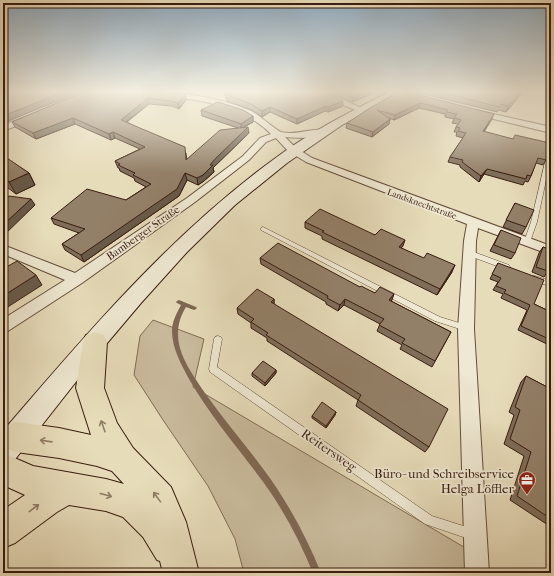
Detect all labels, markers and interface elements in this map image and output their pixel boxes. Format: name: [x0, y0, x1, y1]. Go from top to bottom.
street label: Landsknechtstraße: [386, 187, 459, 221]
street label: Bamberger Straße: [104, 203, 183, 263]
one-way arrow: [98, 420, 106, 432]
street label: Reitersweg: [299, 426, 360, 475]
one-way arrow: [40, 437, 53, 445]
place label: Büro- und Schreibservice Helga Löffler: [374, 466, 515, 496]
office icon: Büro- und Schreibservice Helga Löffler: [517, 470, 537, 495]
one-way arrow: [99, 492, 112, 499]
one-way arrow: [153, 492, 161, 503]
one-way arrow: [29, 504, 40, 512]

